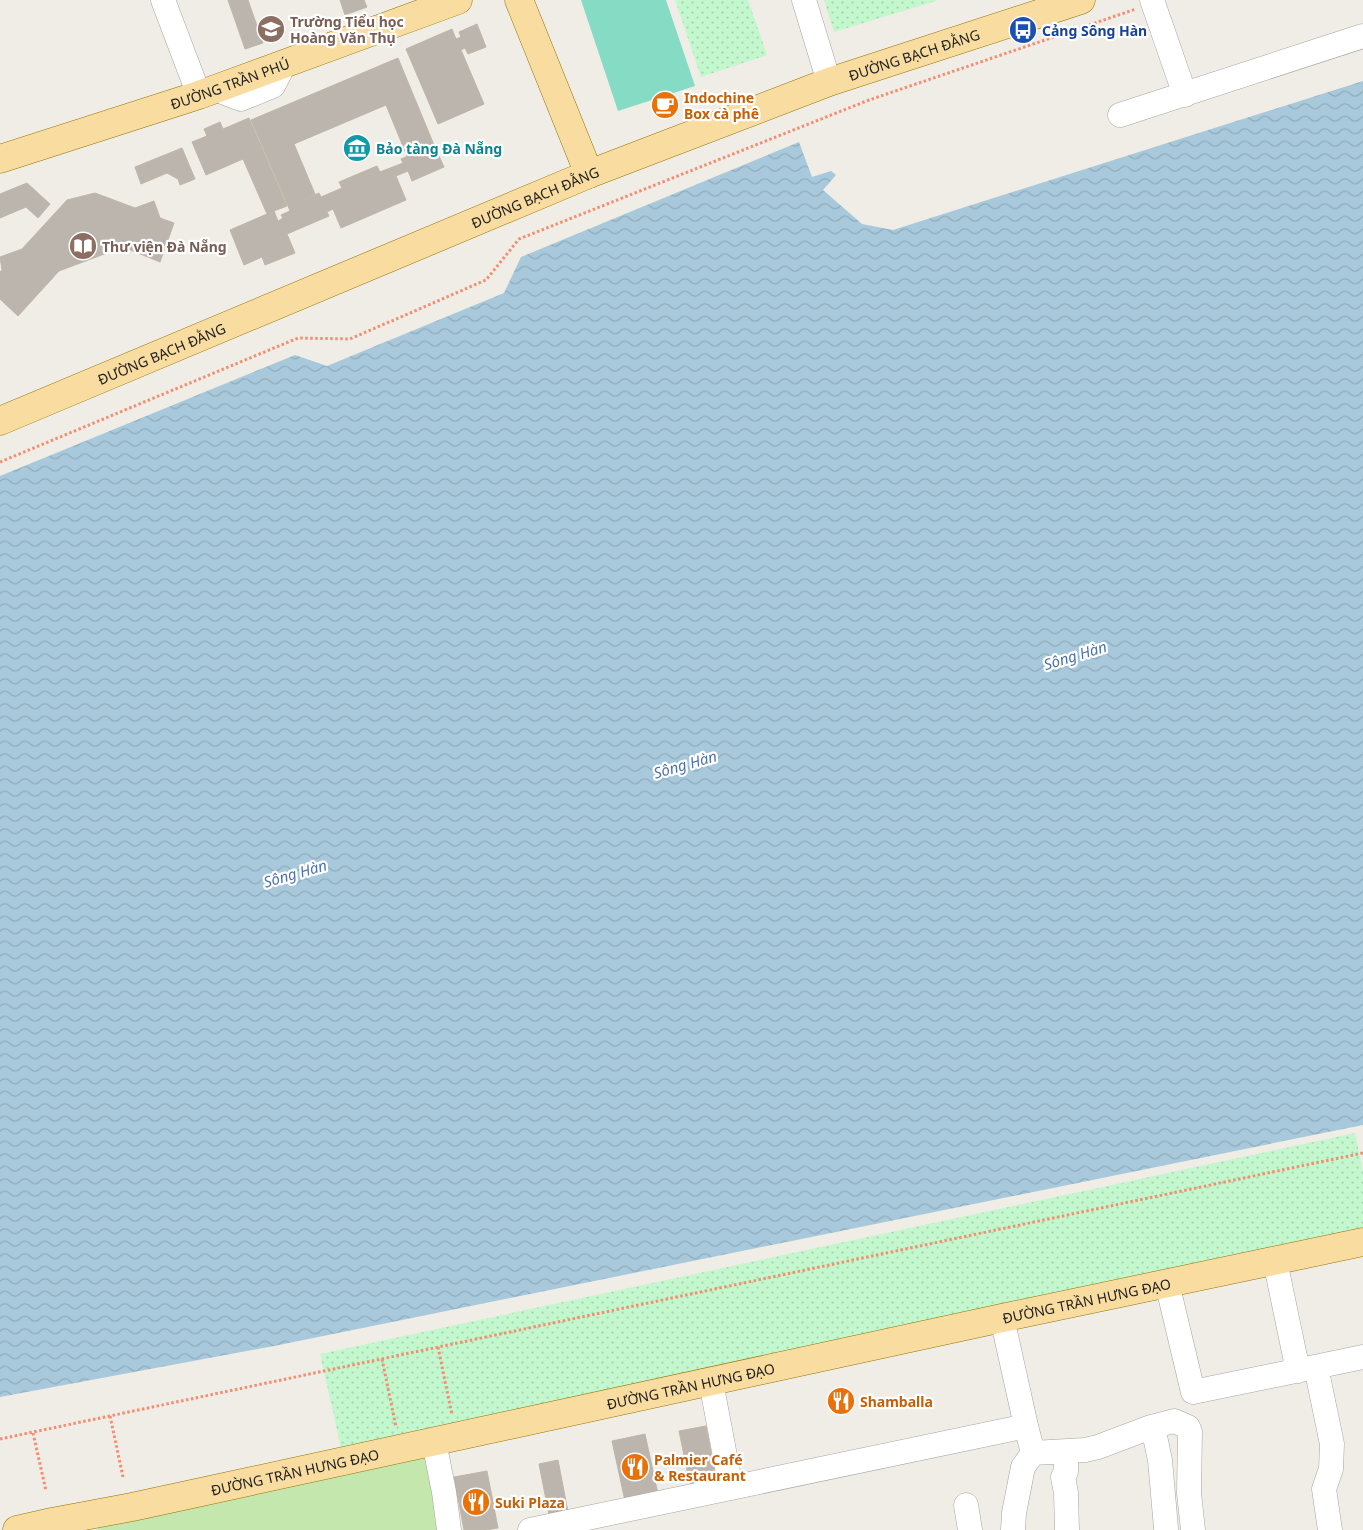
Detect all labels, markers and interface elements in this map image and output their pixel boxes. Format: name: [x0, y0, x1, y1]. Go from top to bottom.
place label: Trường Tiểu học Hoàng Văn Thụ: [290, 12, 404, 47]
school or university icon: Trường Tiểu học Hoàng Văn Thụ: [256, 14, 286, 44]
bus stop icon: Cảng Sông Hàn: [1008, 15, 1038, 45]
place label: Cảng Sông Hàn: [1042, 21, 1147, 40]
street label: ĐƯỜNG BẠCH ĐẰNG: [846, 24, 982, 85]
street label: ĐƯỜNG TRẦN PHÚ: [168, 53, 292, 113]
place label: Indochine Box cà phê: [684, 88, 759, 123]
cafe icon: Indochine Box cà phê: [650, 90, 680, 120]
museum icon: Bảo tàng Đà Nẵng: [342, 133, 372, 163]
place label: Bảo tàng Đà Nẵng: [376, 139, 502, 158]
street label: ĐƯỜNG BẠCH ĐẰNG: [468, 162, 602, 232]
library icon: Thư viện Đà Nẵng: [68, 231, 98, 261]
place label: Thư viện Đà Nẵng: [102, 237, 227, 256]
street label: ĐƯỜNG BẠCH ĐẰNG: [95, 318, 228, 389]
water label: Sông Hàn: [1041, 636, 1109, 674]
water label: Sông Hàn: [651, 745, 719, 783]
water label: Sông Hàn: [261, 854, 329, 892]
street label: ĐƯỜNG TRẦN HƯNG ĐẠO: [1001, 1273, 1173, 1327]
street label: ĐƯỜNG TRẦN HƯNG ĐẠO: [605, 1358, 777, 1413]
restaurant icon: Shamballa: [826, 1386, 856, 1416]
place label: Shamballa: [860, 1392, 933, 1411]
street label: ĐƯỜNG TRẦN HƯNG ĐẠO: [209, 1444, 381, 1499]
place label: Palmier Café & Restaurant: [654, 1450, 746, 1485]
restaurant icon: Palmier Café & Restaurant: [620, 1452, 650, 1482]
restaurant icon: Suki Plaza: [461, 1487, 491, 1517]
place label: Suki Plaza: [495, 1493, 565, 1512]

